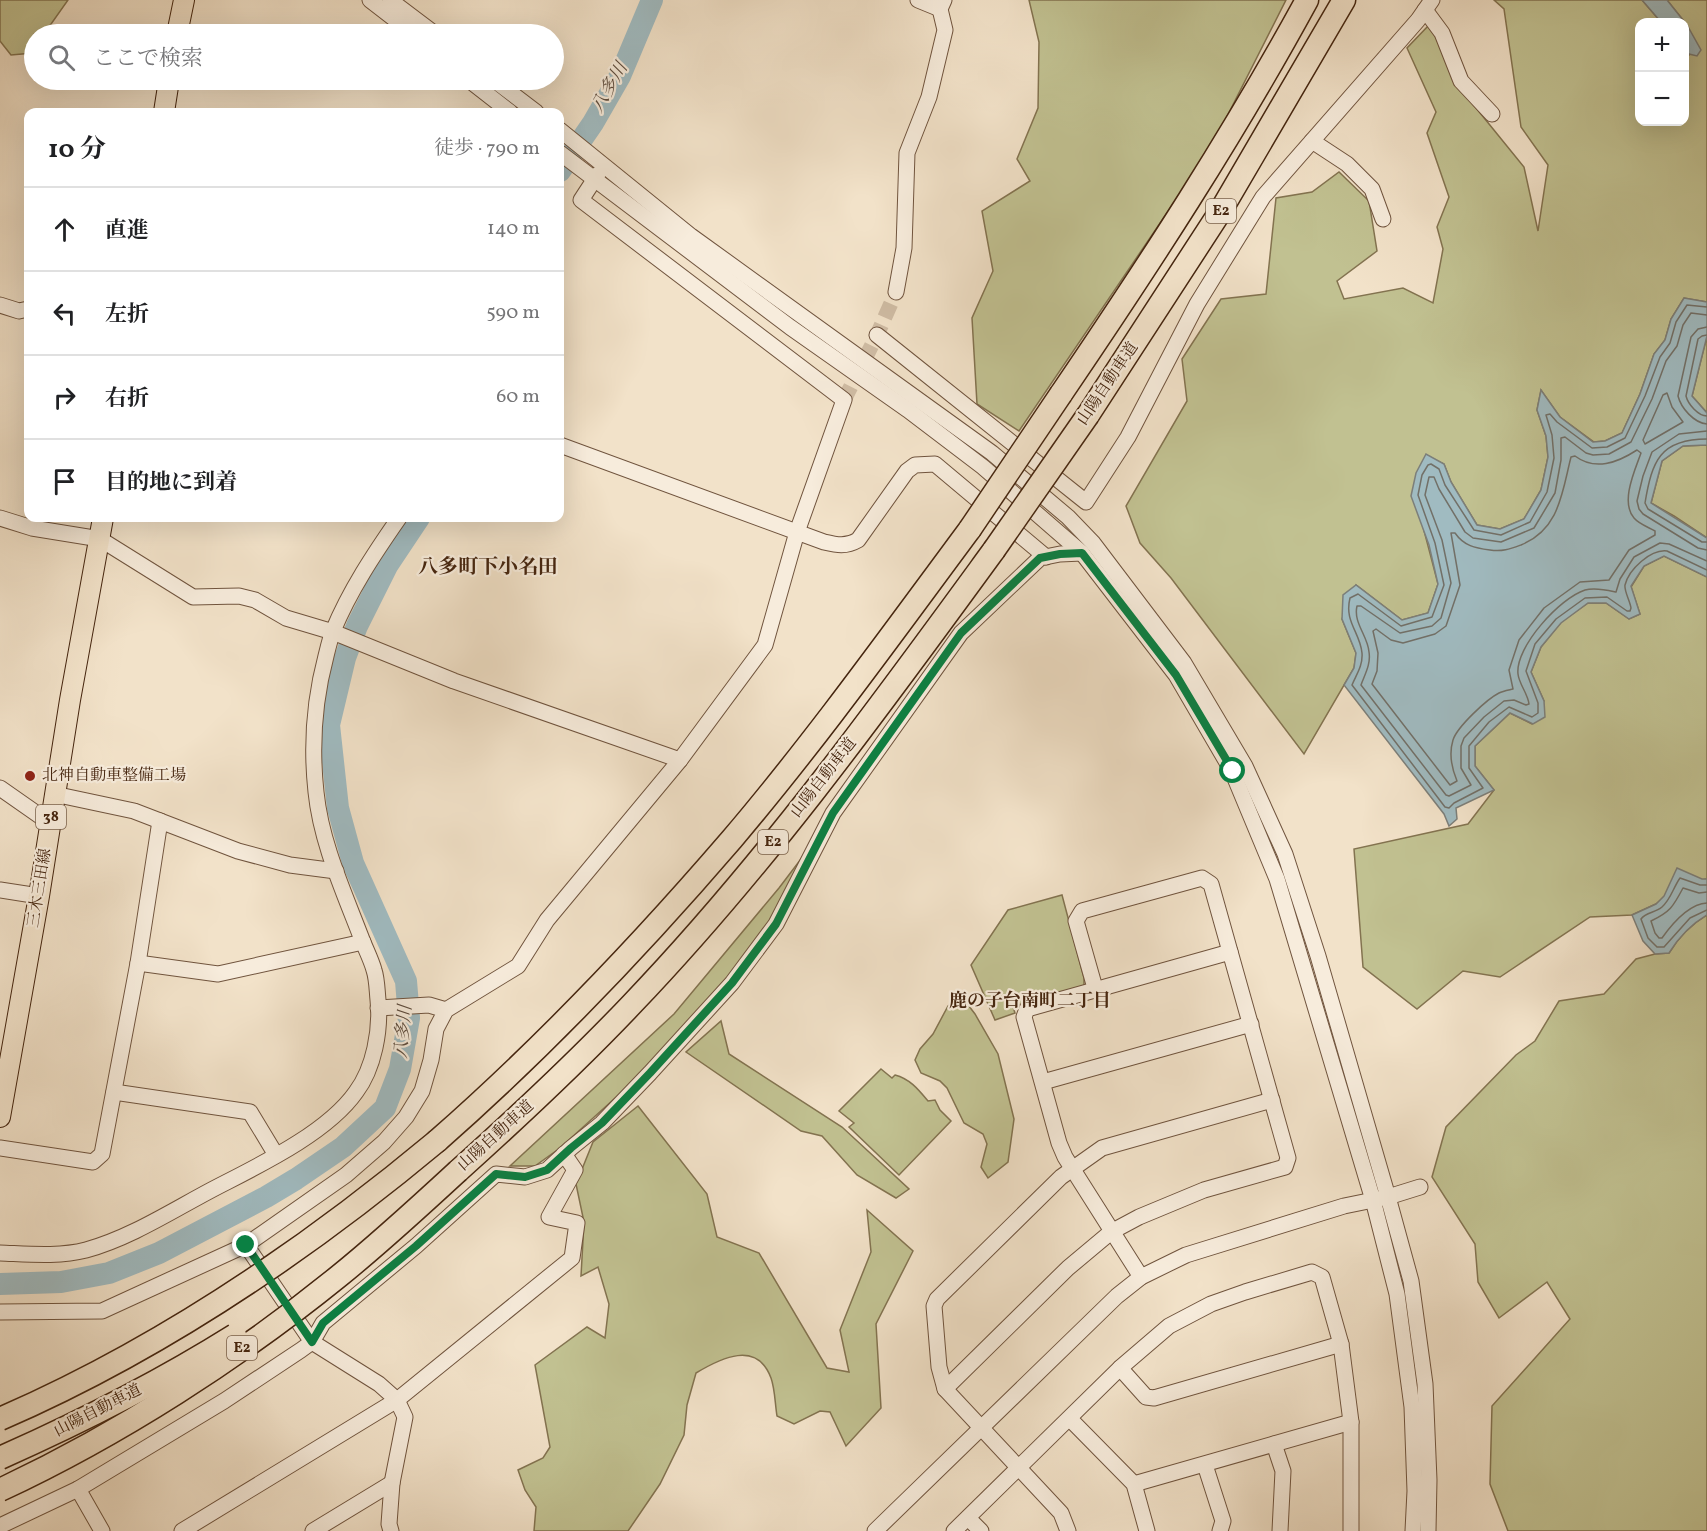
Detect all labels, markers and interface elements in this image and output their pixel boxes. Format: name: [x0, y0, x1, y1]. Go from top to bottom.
map controls: [1635, 18, 1689, 126]
button: +: [1635, 18, 1689, 72]
search box: [24, 24, 564, 90]
icon: search: [45, 41, 78, 74]
text: ここで検索: [93, 44, 203, 75]
water label: 八多川: [586, 57, 635, 118]
button: −: [1635, 72, 1689, 126]
text: 10 分: [48, 132, 106, 168]
text: 徒歩 · 790 m: [434, 135, 540, 163]
road number: E2: [1206, 199, 1236, 223]
icon: ahead: [48, 213, 81, 246]
text: 140 m: [487, 215, 540, 243]
text: 直進: [105, 216, 149, 247]
icon: left: [48, 297, 81, 330]
text: 590 m: [486, 299, 540, 327]
text: 左折: [105, 300, 149, 331]
street label: 山陽自動車道: [1072, 338, 1144, 430]
icon: right: [48, 381, 81, 414]
text: 60 m: [496, 383, 540, 411]
text: 右折: [105, 384, 149, 415]
icon: arrive: [48, 465, 81, 498]
text: 目的地に到着: [105, 468, 237, 499]
district label: 八多町下小名田: [418, 554, 558, 582]
street label: 山陽自動車道: [786, 733, 862, 823]
route start: [1219, 757, 1245, 783]
place label: 北神自動車整備工場: [42, 765, 186, 787]
marker: 北神自動車整備工場: [23, 769, 37, 783]
road number: 38: [36, 805, 66, 829]
road number: E2: [758, 830, 788, 854]
street label: 三木三田線: [23, 847, 57, 929]
district label: 鹿の子台南町二丁目: [949, 989, 1111, 1014]
water label: 八多川: [389, 1002, 419, 1060]
street label: 山陽自動車道: [453, 1096, 539, 1176]
route end: [232, 1231, 258, 1257]
road number: E2: [227, 1336, 257, 1360]
street label: 山陽自動車道: [50, 1379, 146, 1443]

